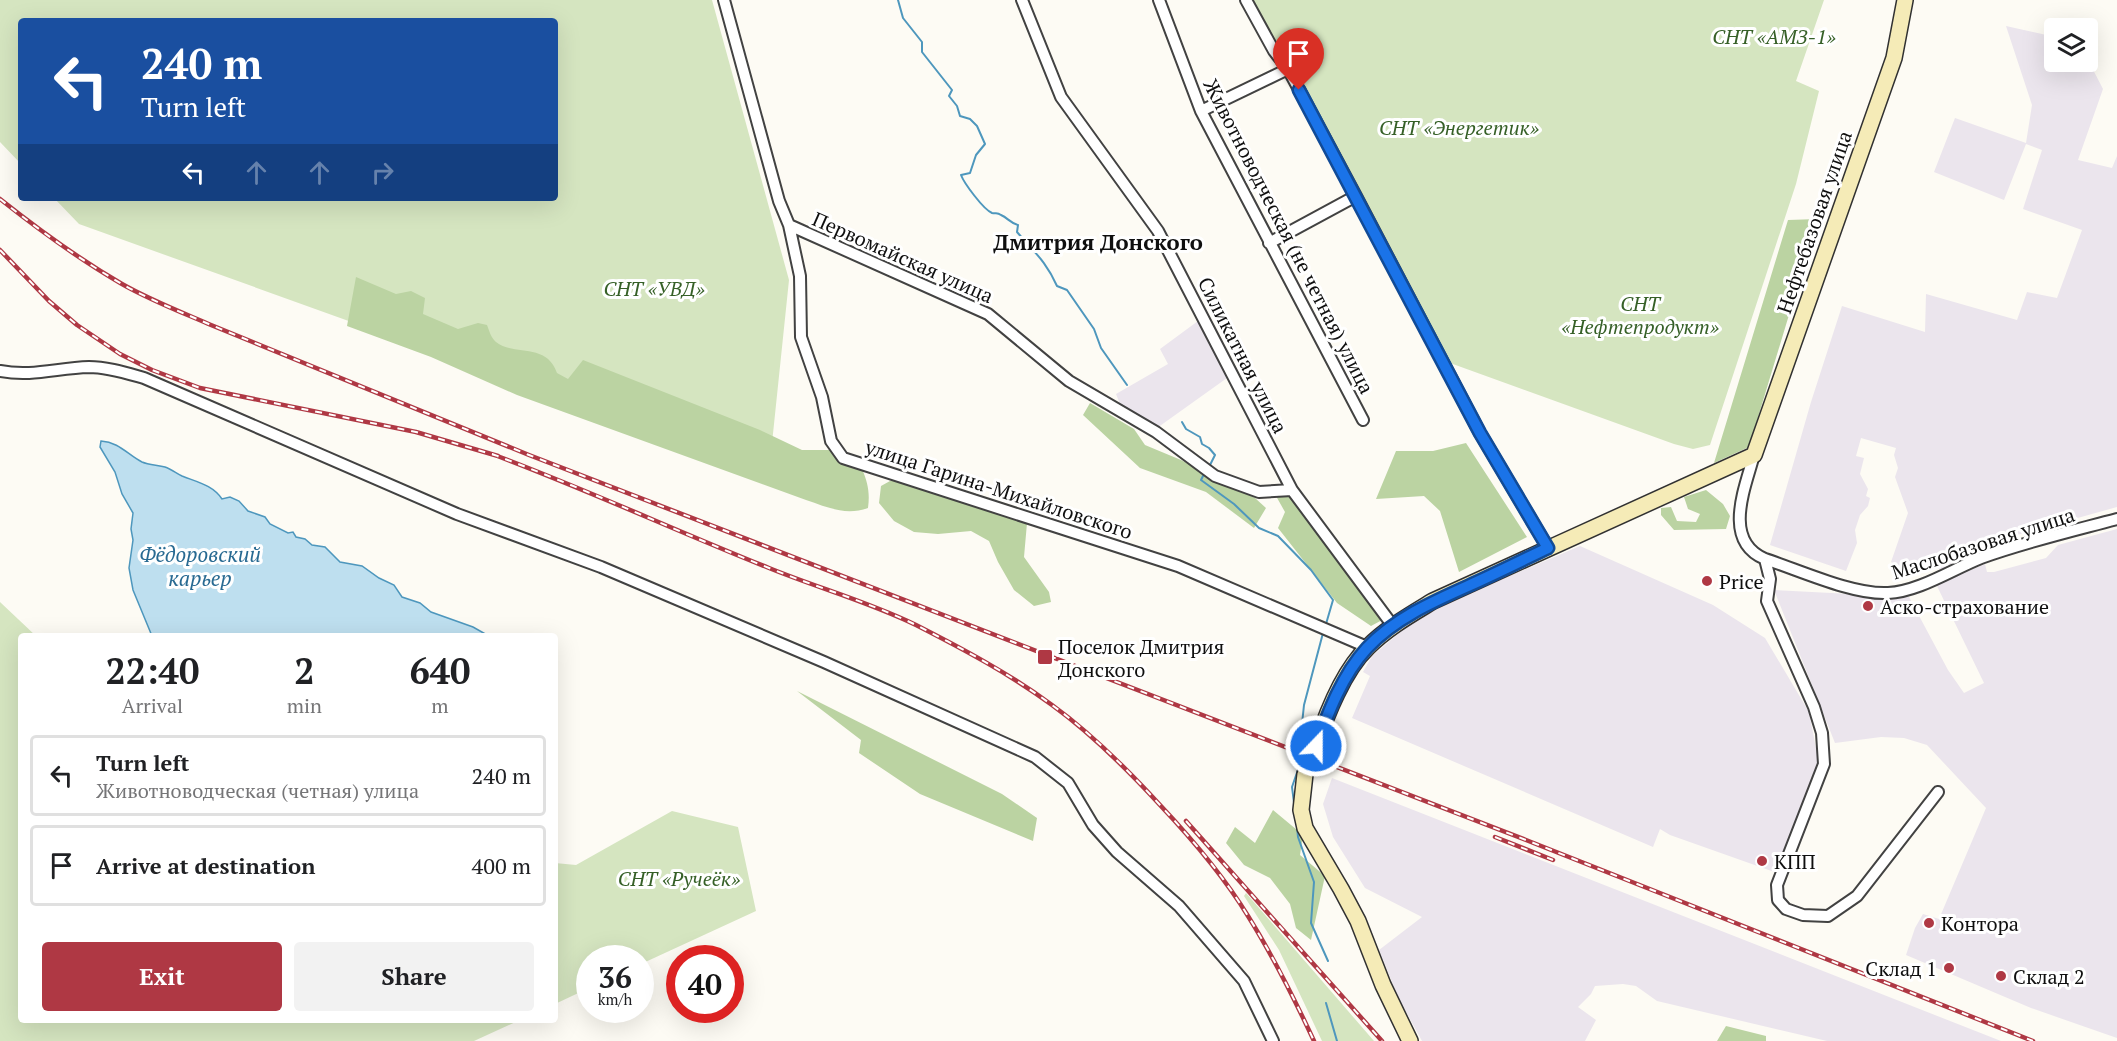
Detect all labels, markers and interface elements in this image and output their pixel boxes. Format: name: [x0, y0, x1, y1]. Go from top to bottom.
map controls: [2044, 18, 2098, 72]
button: layers: [2044, 18, 2098, 72]
park label: СНТ «АМЗ-1»: [1712, 23, 1836, 50]
pin: [1273, 28, 1324, 90]
text: 240 m: [141, 35, 262, 91]
icon: arrive: [1282, 37, 1315, 70]
icon: left: [42, 42, 120, 120]
street label: Животноводческая (не четная) улица: [1197, 74, 1381, 398]
text: Turn left: [141, 89, 246, 125]
park label: СНТ «Энергетик»: [1379, 114, 1540, 141]
street label: Нефтебазовая улица: [1770, 127, 1858, 317]
icon: left: [177, 156, 210, 189]
icon: ahead: [240, 156, 273, 189]
icon: ahead: [303, 156, 336, 189]
icon: right: [366, 156, 399, 189]
street label: Первомайская улица: [808, 205, 998, 309]
district label: Дмитрия Донского: [993, 227, 1203, 256]
street label: Силикатная улица: [1192, 272, 1294, 438]
park label: СНТ «УВД»: [603, 275, 705, 302]
park label: СНТ «Нефтепродукт»: [1561, 290, 1720, 340]
street label: улица Гарина-Михайловского: [861, 433, 1136, 545]
street label: Маслобазовая улица: [1888, 501, 2078, 585]
water label: Фёдоровский карьер: [139, 540, 261, 592]
place label: Price: [1719, 568, 1764, 595]
marker: Price: [1700, 574, 1714, 588]
place label: Аско-страхование: [1880, 593, 2049, 620]
marker: Аско-страхование: [1861, 599, 1875, 613]
place label: Поселок Дмитрия Донского: [1058, 633, 1224, 683]
text: 22:40: [106, 647, 199, 694]
text: 2: [294, 647, 315, 694]
text: 640: [409, 647, 470, 694]
marker: Поселок Дмитрия Донского: [1036, 648, 1054, 666]
text: Arrival: [122, 692, 183, 719]
text: min: [287, 692, 322, 719]
text: m: [431, 692, 449, 719]
position arrow: [1284, 714, 1348, 778]
text: Turn left: [96, 748, 189, 777]
icon: left: [45, 759, 78, 792]
text: 240 m: [471, 761, 531, 790]
text: Животноводческая (четная) улица: [96, 777, 419, 804]
place label: КПП: [1774, 848, 1816, 875]
icon: arrive: [45, 849, 78, 882]
text: Arrive at destination: [96, 851, 315, 880]
text: 400 m: [471, 851, 531, 880]
marker: КПП: [1755, 854, 1769, 868]
park label: СНТ «Ручеёк»: [618, 865, 741, 892]
place label: Контора: [1941, 910, 2019, 937]
marker: Контора: [1922, 916, 1936, 930]
button: Exit: [42, 942, 282, 1011]
button: Share: [294, 942, 534, 1011]
speed limit sign: 40: [666, 945, 744, 1023]
place label: Склад 1: [1865, 955, 1937, 982]
text: 36: [598, 957, 632, 997]
marker: Склад 1: [1942, 961, 1956, 975]
place label: Склад 2: [2013, 963, 2085, 990]
marker: Склад 2: [1994, 969, 2008, 983]
text: km/h: [598, 989, 632, 1009]

